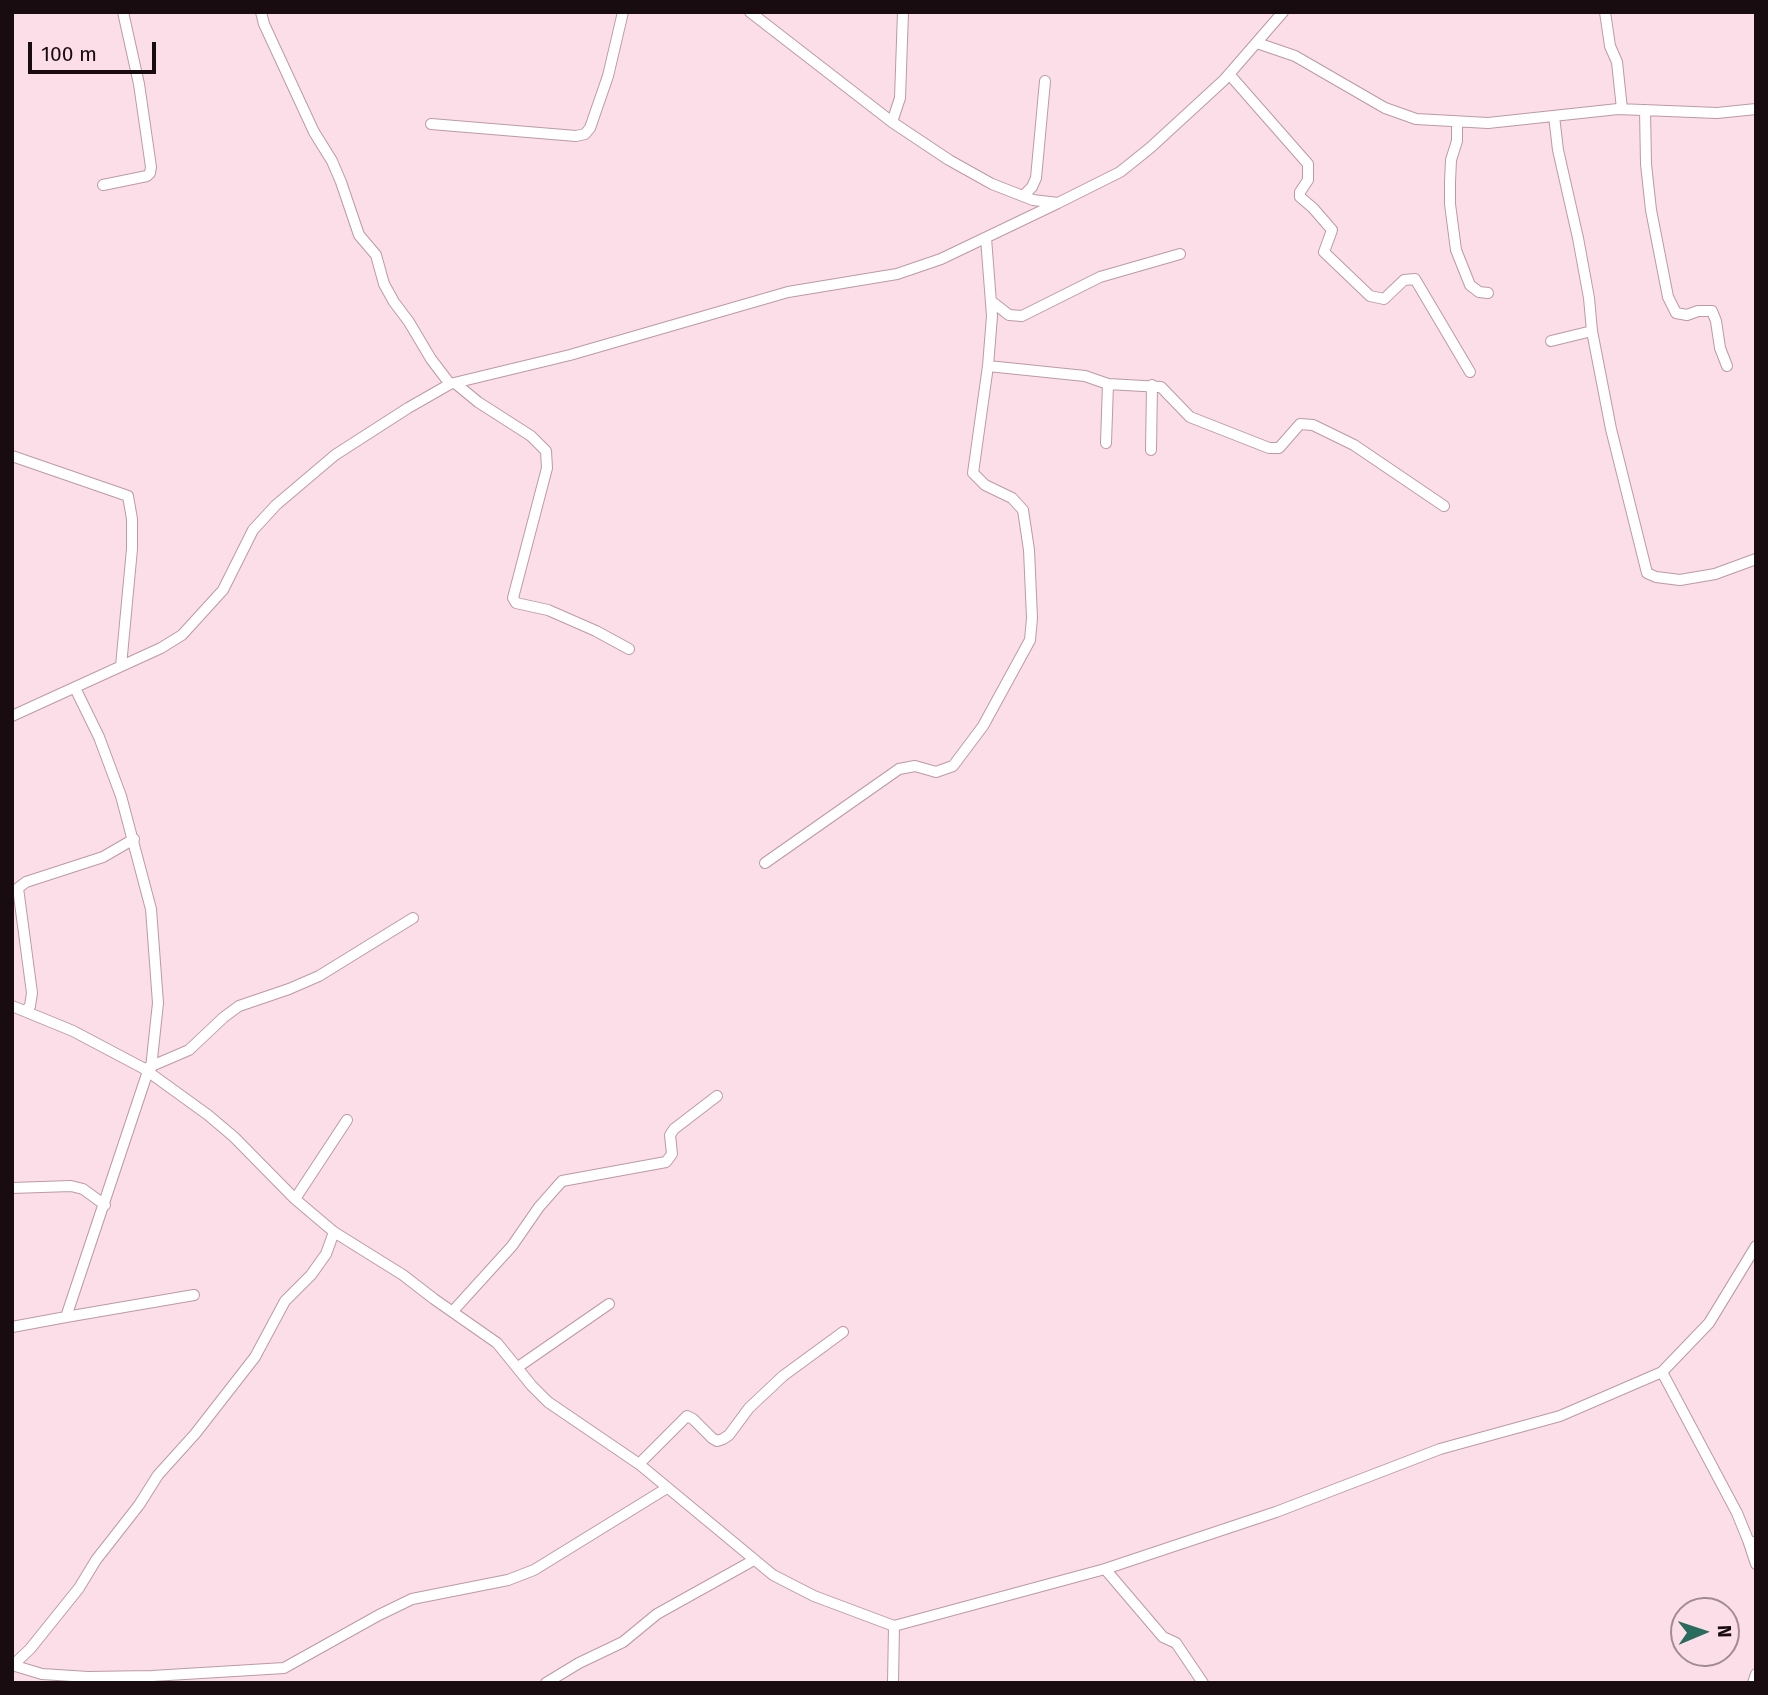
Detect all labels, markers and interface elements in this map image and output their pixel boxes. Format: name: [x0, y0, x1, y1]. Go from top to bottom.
scale bar: [32, 28, 159, 72]
text: 100 m: [41, 41, 97, 67]
north arrow: [1670, 1597, 1740, 1667]
text: N: [1713, 1625, 1736, 1638]

